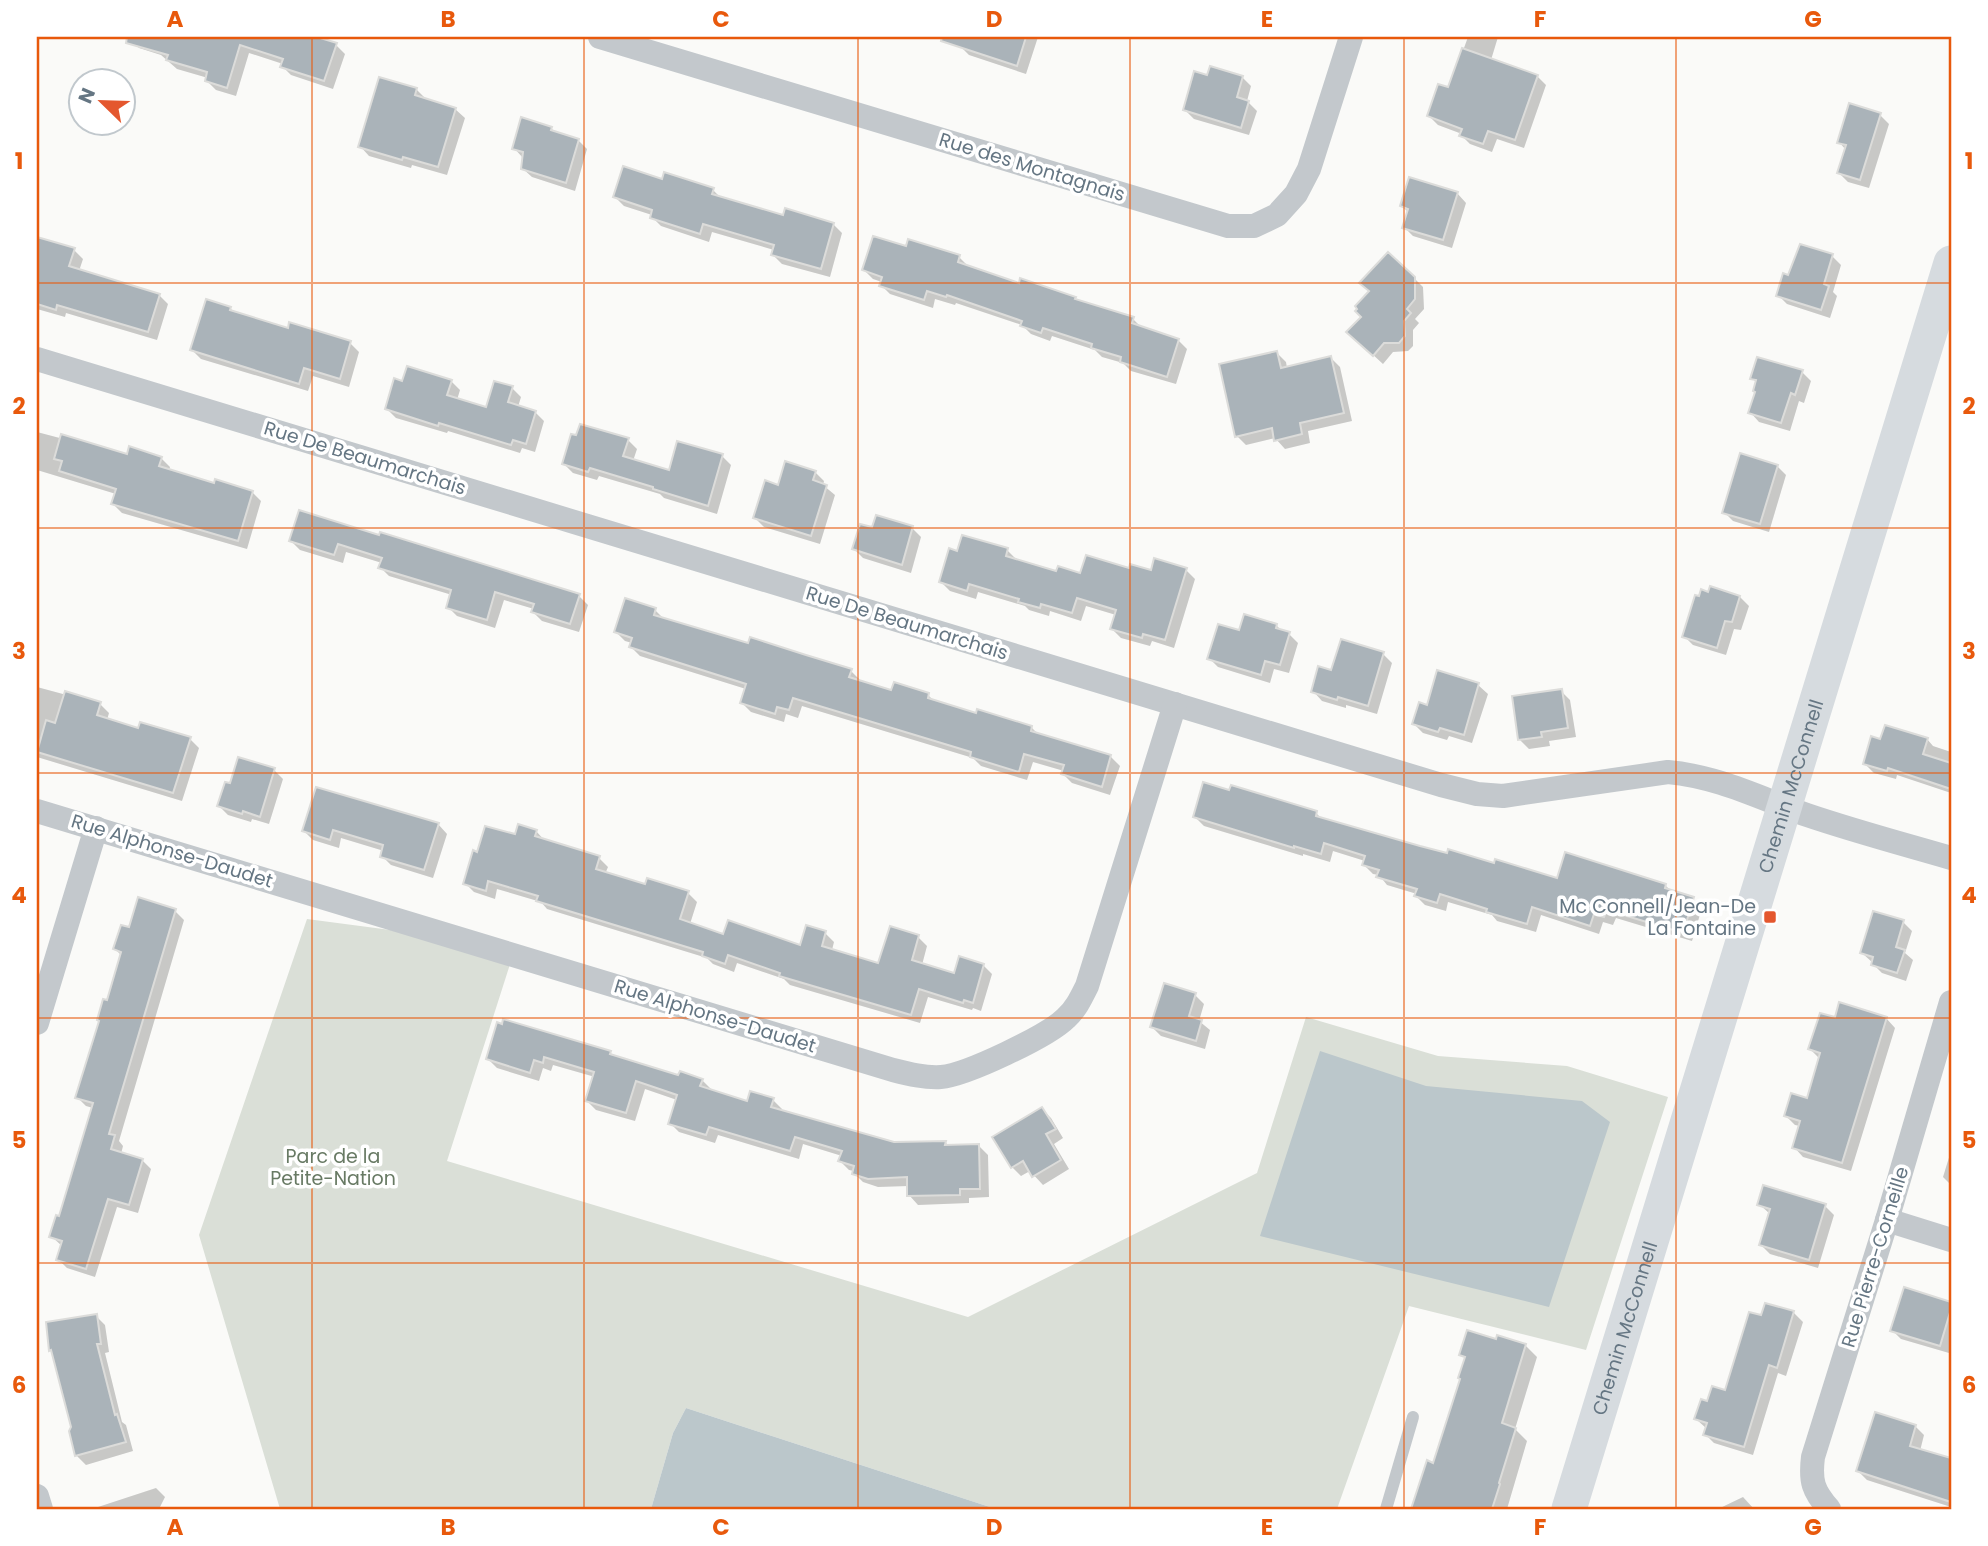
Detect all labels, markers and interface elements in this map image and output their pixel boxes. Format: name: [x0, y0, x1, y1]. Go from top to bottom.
text: A: [167, 3, 184, 35]
text: B: [440, 3, 456, 35]
text: C: [712, 3, 730, 35]
text: D: [986, 3, 1002, 35]
text: E: [1261, 3, 1273, 35]
text: F: [1534, 3, 1546, 35]
text: G: [1804, 3, 1822, 35]
north arrow: [66, 66, 136, 136]
text: N: [72, 84, 102, 107]
street label: Rue des Montagnais: [936, 126, 1128, 208]
text: 1: [15, 145, 23, 177]
text: 1: [1965, 145, 1973, 177]
text: 2: [12, 390, 26, 422]
text: 2: [1962, 390, 1976, 422]
street label: Rue De Beaumarchais: [261, 414, 469, 502]
street label: Rue De Beaumarchais: [803, 579, 1011, 667]
text: 3: [12, 635, 26, 667]
text: 3: [1962, 635, 1976, 667]
street label: Chemin McConnell: [1751, 696, 1830, 876]
street label: Rue Alphonse-Daudet: [68, 807, 276, 895]
text: 4: [11, 879, 27, 911]
text: 4: [1961, 879, 1977, 911]
place label: Mc Connell/Jean-De La Fontaine: [1559, 893, 1756, 942]
marker: Mc Connell/Jean-De La Fontaine: [1762, 909, 1778, 925]
street label: Rue Alphonse-Daudet: [611, 972, 819, 1060]
text: 5: [12, 1124, 26, 1156]
text: 5: [1962, 1124, 1976, 1156]
park label: Parc de la Petite-Nation: [270, 1143, 396, 1192]
street label: Rue Pierre-Corneille: [1835, 1163, 1915, 1351]
street label: Chemin McConnell: [1585, 1238, 1664, 1418]
text: 6: [12, 1369, 26, 1401]
text: 6: [1962, 1369, 1976, 1401]
text: A: [167, 1511, 184, 1543]
text: B: [440, 1511, 456, 1543]
text: C: [712, 1511, 730, 1543]
text: D: [986, 1511, 1002, 1543]
text: E: [1261, 1511, 1273, 1543]
text: F: [1534, 1511, 1546, 1543]
text: G: [1804, 1511, 1822, 1543]

